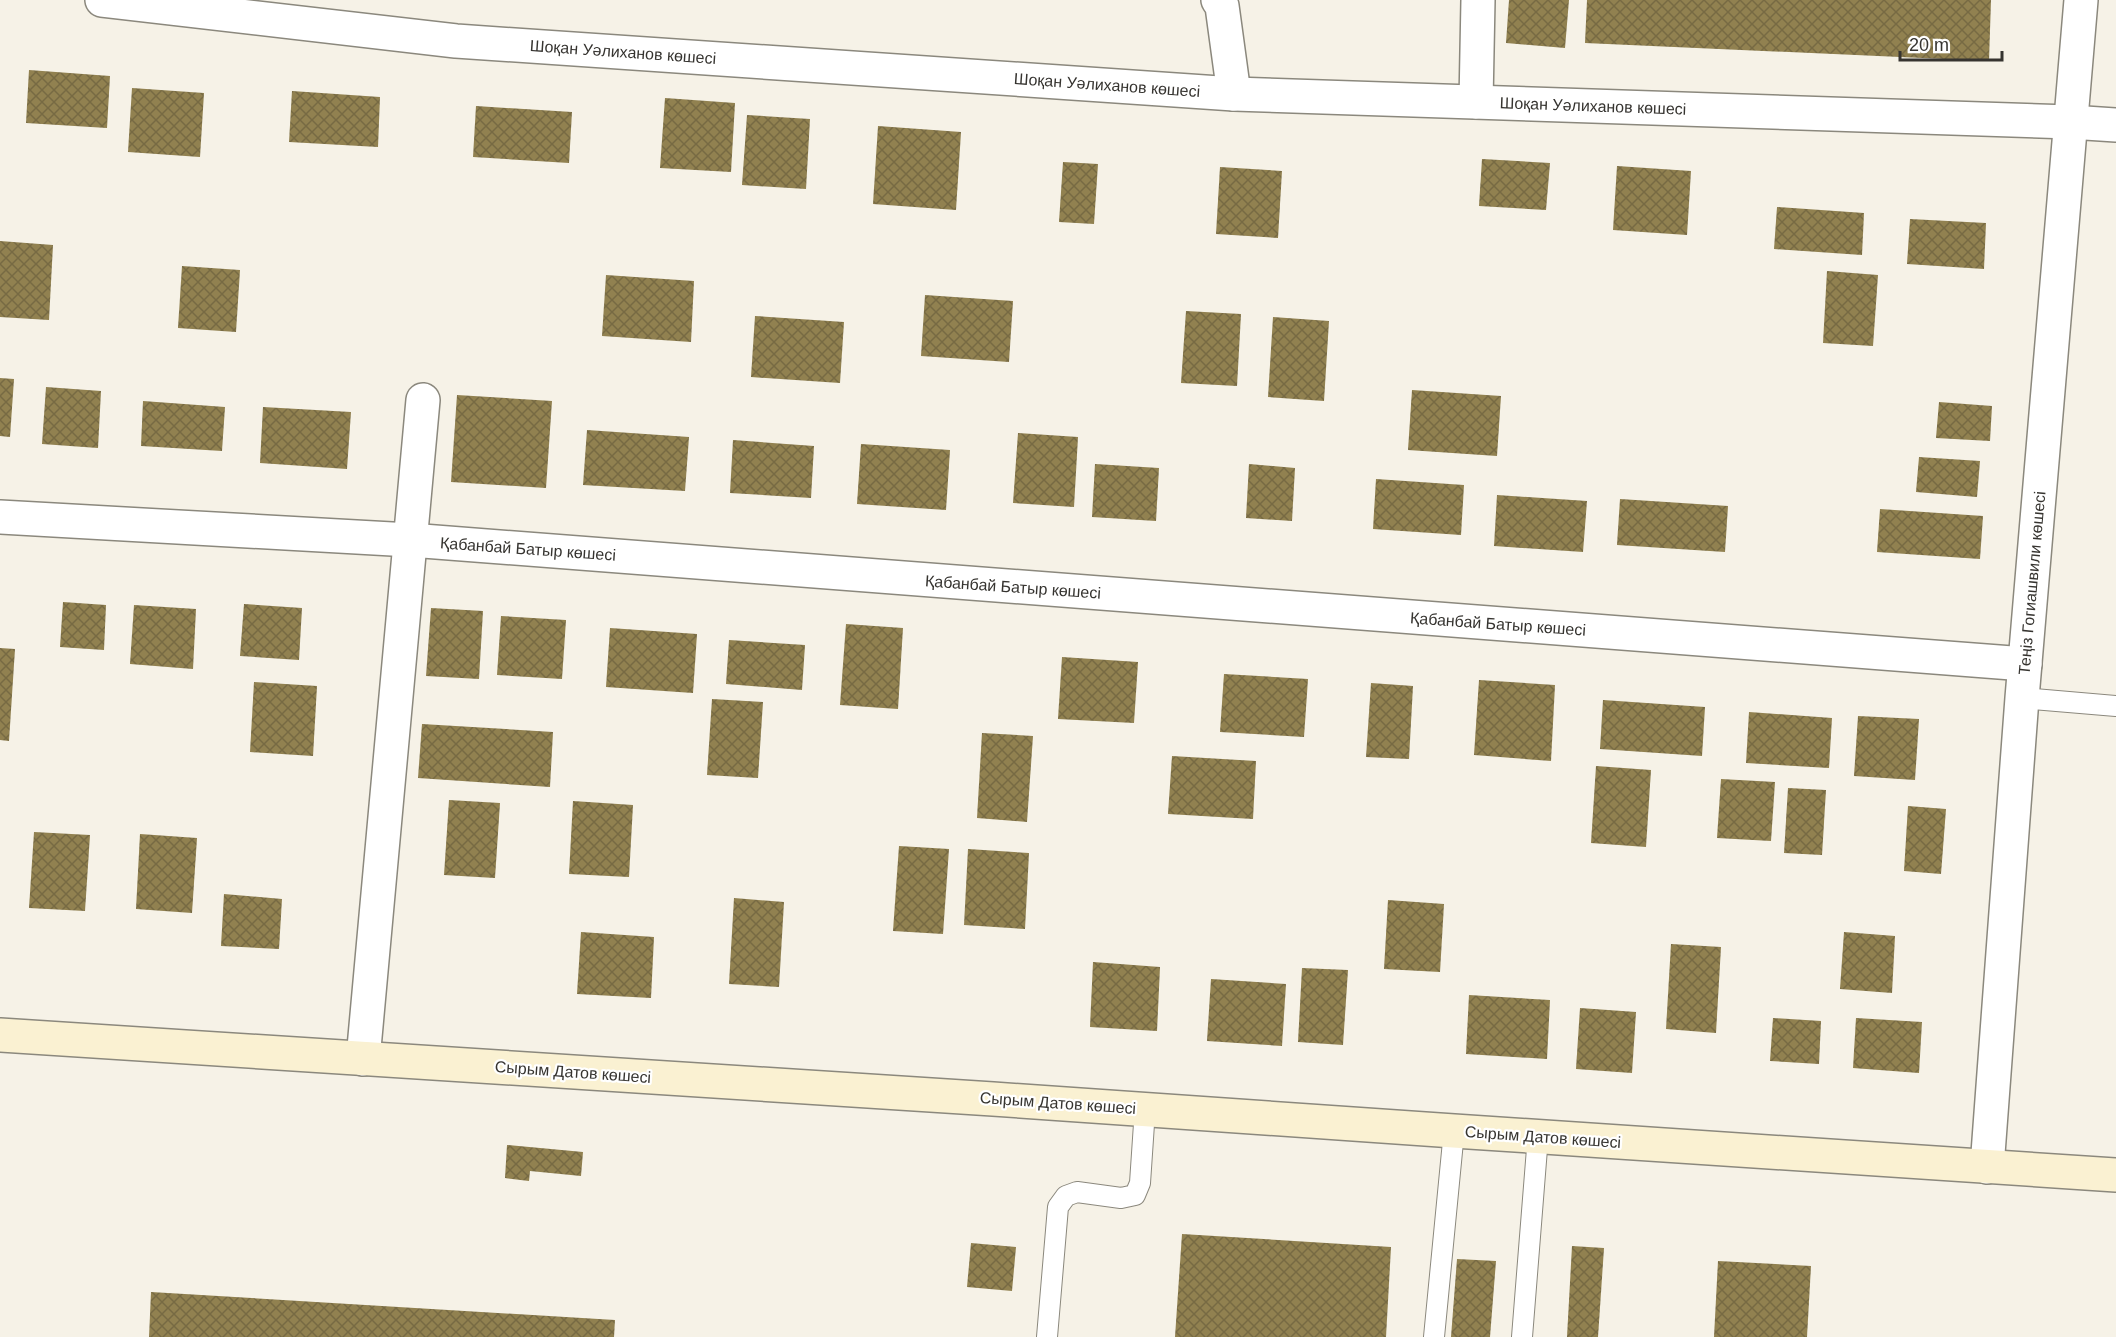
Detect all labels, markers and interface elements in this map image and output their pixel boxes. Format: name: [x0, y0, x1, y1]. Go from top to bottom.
scale bar: [1900, 24, 2002, 62]
text: 20 m: [1909, 35, 1949, 55]
street label: Шоқан Уәлиханов көшесі: [529, 37, 717, 67]
street label: Шоқан Уәлиханов көшесі: [1013, 70, 1201, 100]
street label: Шоқан Уәлиханов көшесі: [1499, 94, 1687, 118]
street label: Теңіз Гогиашвили көшесі: [2016, 490, 2048, 676]
street label: Қабанбай Батыр көшесі: [440, 534, 616, 564]
street label: Қабанбай Батыр көшесі: [925, 572, 1101, 602]
street label: Қабанбай Батыр көшесі: [1410, 609, 1586, 639]
street label: Сырым Датов көшесі: [494, 1058, 652, 1086]
street label: Сырым Датов көшесі: [979, 1089, 1137, 1117]
street label: Сырым Датов көшесі: [1464, 1123, 1622, 1151]

